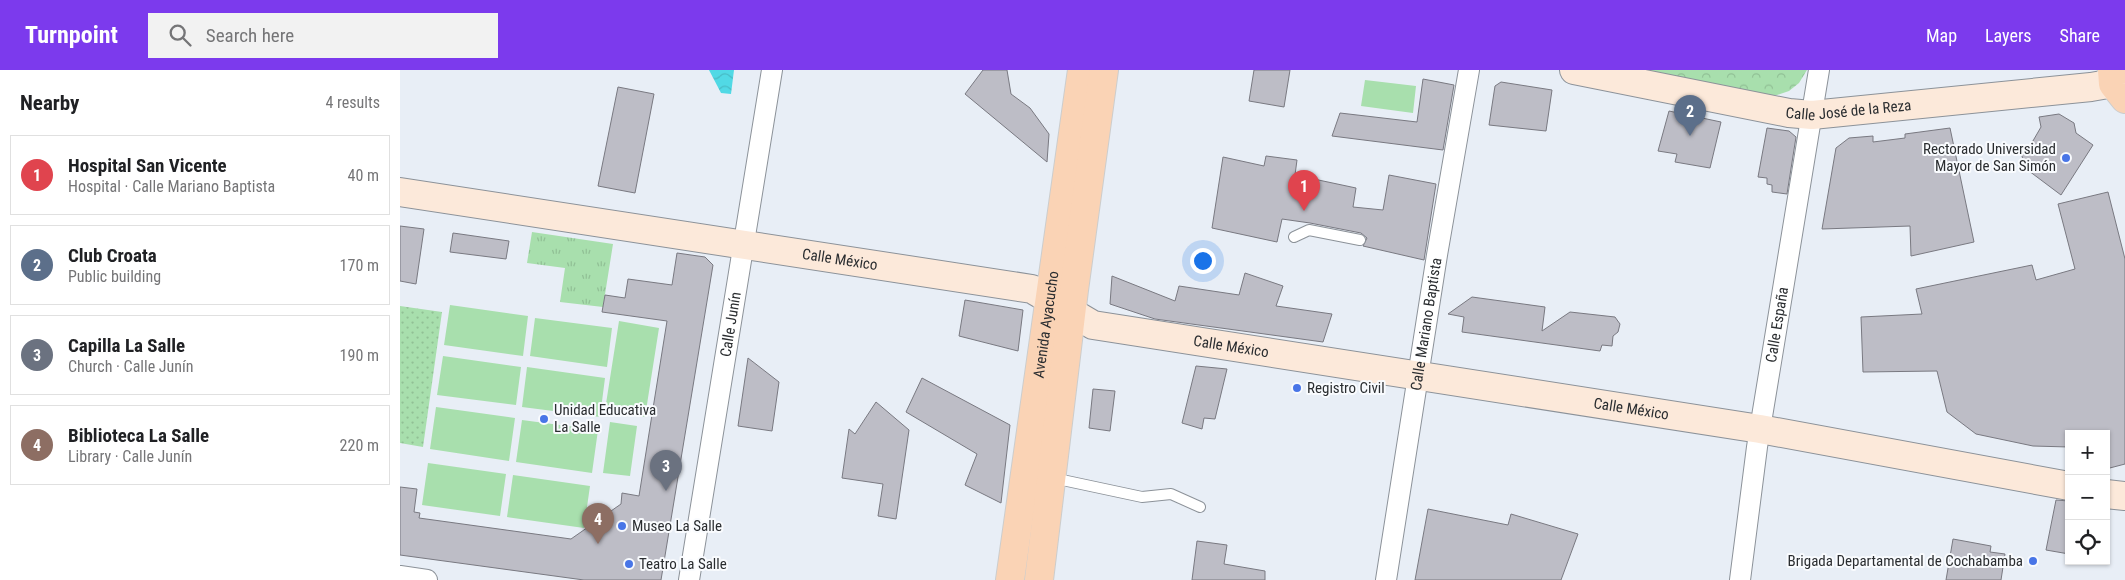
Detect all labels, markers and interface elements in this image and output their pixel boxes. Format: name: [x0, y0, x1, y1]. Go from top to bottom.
search box: [148, 13, 498, 58]
text: Turnpoint: [25, 21, 118, 49]
icon: search: [166, 21, 194, 49]
text: Search here: [206, 24, 294, 47]
text: Map: [1926, 25, 1957, 46]
text: Layers: [1985, 25, 2032, 46]
text: Share: [2060, 25, 2100, 46]
text: Nearby: [20, 91, 79, 115]
text: 4 results: [325, 93, 380, 112]
pin: 2: [1674, 95, 1706, 136]
street label: Calle José de la Reza: [1785, 96, 1912, 124]
place label: Rectorado Universidad Mayor de San Simón: [1923, 140, 2056, 175]
marker: Rectorado Universidad Mayor de San Simón: [2060, 152, 2072, 164]
text: Hospital San Vicente: [68, 154, 227, 177]
text: 1: [33, 166, 41, 185]
text: 40 m: [347, 166, 379, 185]
pin: 1: [1288, 170, 1320, 211]
text: Hospital · Calle Mariano Baptista: [68, 177, 275, 196]
text: Club Croata: [68, 244, 157, 267]
street label: Calle México: [801, 245, 879, 274]
your location: [1190, 248, 1216, 274]
text: 2: [33, 256, 41, 275]
text: 170 m: [340, 256, 379, 275]
street label: Calle Mariano Baptista: [1407, 256, 1445, 392]
text: Public building: [68, 267, 161, 286]
street label: Avenida Ayacucho: [1030, 270, 1063, 379]
street label: Calle España: [1762, 286, 1792, 364]
street label: Calle Junín: [716, 291, 745, 358]
street label: Calle México: [1192, 332, 1270, 361]
text: Capilla La Salle: [68, 334, 185, 357]
text: 3: [33, 346, 41, 365]
text: 190 m: [340, 346, 379, 365]
text: Church · Calle Junín: [68, 357, 194, 376]
place label: Registro Civil: [1307, 379, 1385, 397]
marker: Registro Civil: [1291, 382, 1303, 394]
street label: Calle México: [1592, 394, 1670, 424]
place label: Unidad Educativa La Salle: [554, 401, 656, 436]
marker: Unidad Educativa La Salle: [538, 413, 550, 425]
text: Biblioteca La Salle: [68, 424, 209, 447]
map controls: [2065, 430, 2110, 565]
button: +: [2065, 430, 2110, 475]
text: 4: [33, 436, 41, 455]
text: 220 m: [340, 436, 379, 455]
text: Library · Calle Junín: [68, 447, 192, 466]
pin: 3: [650, 450, 682, 491]
button: −: [2065, 475, 2110, 520]
pin: 4: [582, 503, 614, 544]
place label: Museo La Salle: [632, 517, 722, 535]
marker: Museo La Salle: [616, 520, 628, 532]
button: locate: [2065, 520, 2110, 565]
place label: Brigada Departamental de Cochabamba: [1788, 552, 2023, 570]
place label: Teatro La Salle: [639, 555, 727, 573]
marker: Brigada Departamental de Cochabamba: [2027, 555, 2039, 567]
marker: Teatro La Salle: [623, 558, 635, 570]

